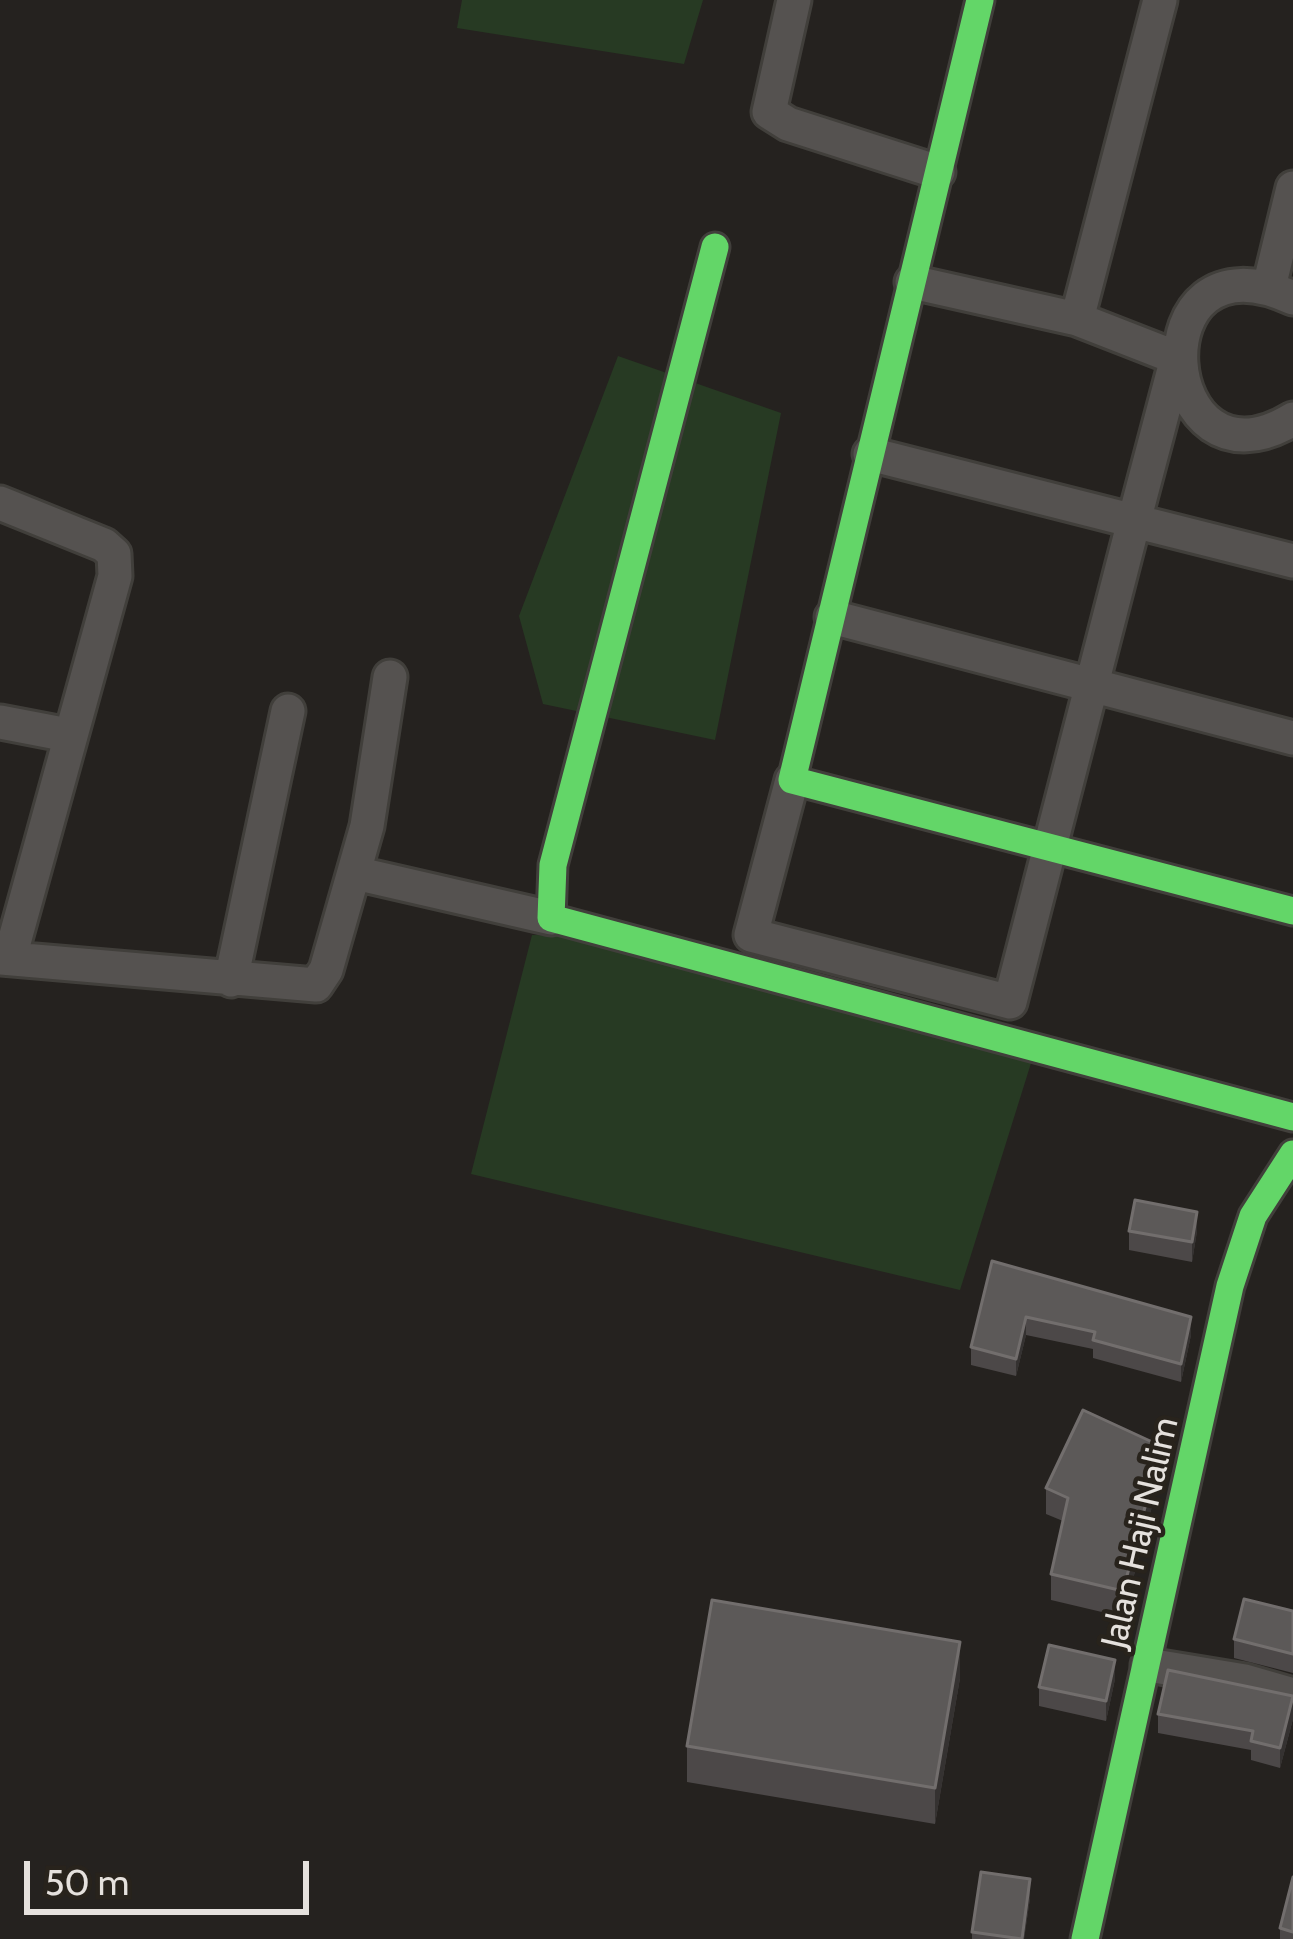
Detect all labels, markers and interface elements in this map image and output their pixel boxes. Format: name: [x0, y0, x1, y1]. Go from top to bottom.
street label: Jalan Haji Nalim: [1093, 1413, 1189, 1653]
scale bar: [30, 1837, 315, 1911]
text: 50 m: [45, 1860, 129, 1904]

